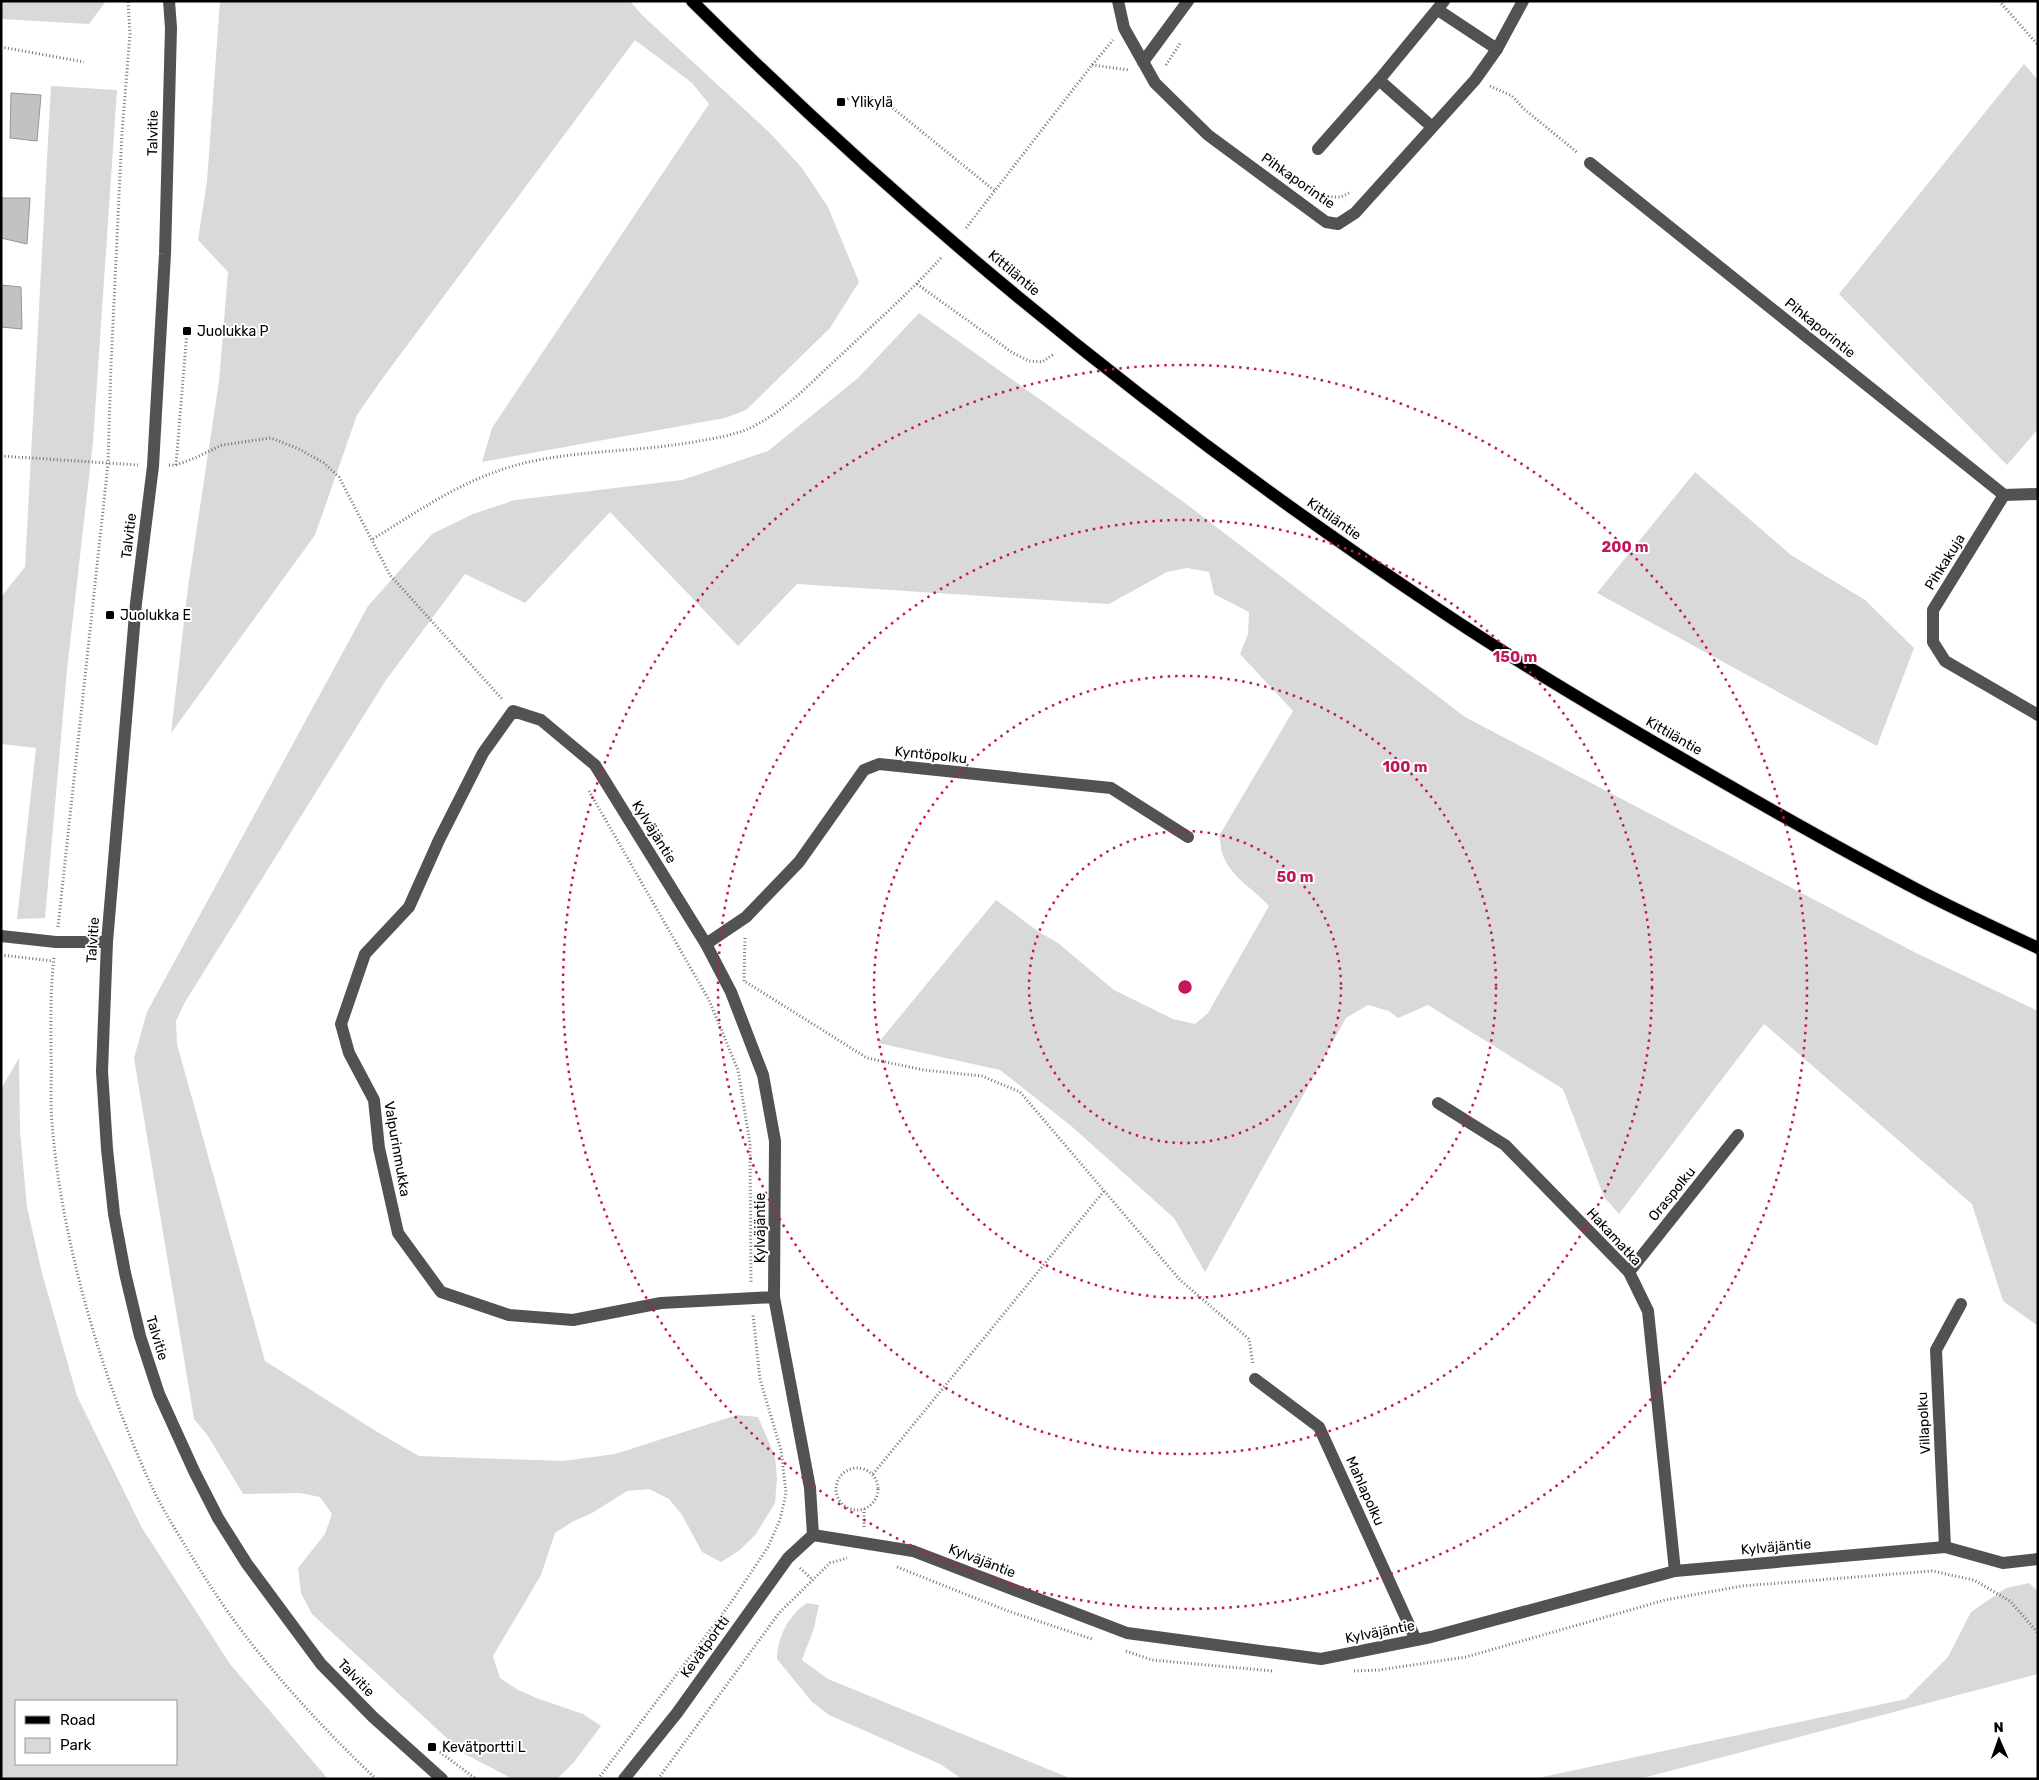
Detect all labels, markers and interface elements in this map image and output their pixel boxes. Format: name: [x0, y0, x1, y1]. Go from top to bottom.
place label: Ylikylä: [851, 94, 893, 111]
marker: Ylikylä: [835, 96, 847, 108]
street label: Talvitie: [144, 110, 162, 156]
street label: Pihkaporintie: [1258, 149, 1338, 213]
street label: Kittiläntie: [985, 246, 1043, 300]
street label: Pihkaporintie: [1781, 294, 1859, 362]
place label: Juolukka P: [197, 323, 269, 340]
marker: Juolukka P: [181, 325, 193, 337]
street label: Kittiläntie: [1304, 494, 1365, 544]
street label: Talvitie: [118, 512, 140, 560]
street label: Pihkakuja: [1921, 531, 1969, 593]
text: 200 m: [1601, 538, 1649, 556]
place label: Juolukka E: [120, 607, 191, 624]
marker: Juolukka E: [104, 609, 116, 621]
text: 150 m: [1493, 648, 1537, 666]
street label: Kittiläntie: [1643, 713, 1705, 759]
street label: Kyntöpolku: [894, 743, 968, 767]
text: 100 m: [1383, 758, 1427, 776]
street label: Kylväjäntie: [628, 798, 680, 867]
text: 50 m: [1277, 868, 1313, 886]
street label: Talvitie: [83, 916, 103, 963]
centre of rings: [1176, 978, 1194, 996]
street label: Valpurinmukka: [380, 1100, 414, 1198]
street label: Oraspolku: [1645, 1163, 1699, 1225]
street label: Kylväjäntie: [752, 1193, 769, 1263]
street label: Hakamatka: [1583, 1205, 1645, 1269]
street label: Talvitie: [142, 1314, 172, 1363]
street label: Villapolku: [1914, 1391, 1934, 1455]
street label: Mahlapolku: [1342, 1454, 1388, 1528]
street label: Kylväjäntie: [1740, 1535, 1812, 1559]
street label: Kylväjäntie: [946, 1540, 1018, 1582]
street label: Kevätportti: [677, 1613, 733, 1681]
street label: Kylväjäntie: [1344, 1617, 1416, 1647]
street label: Talvitie: [334, 1656, 378, 1700]
legend: [15, 1700, 178, 1765]
text: Road: [60, 1711, 96, 1729]
north arrow: [1974, 1715, 2024, 1765]
text: N: [1993, 1719, 2004, 1736]
text: Park: [60, 1736, 91, 1754]
place label: Kevätportti L: [442, 1739, 526, 1756]
marker: Kevätportti L: [426, 1741, 438, 1753]

